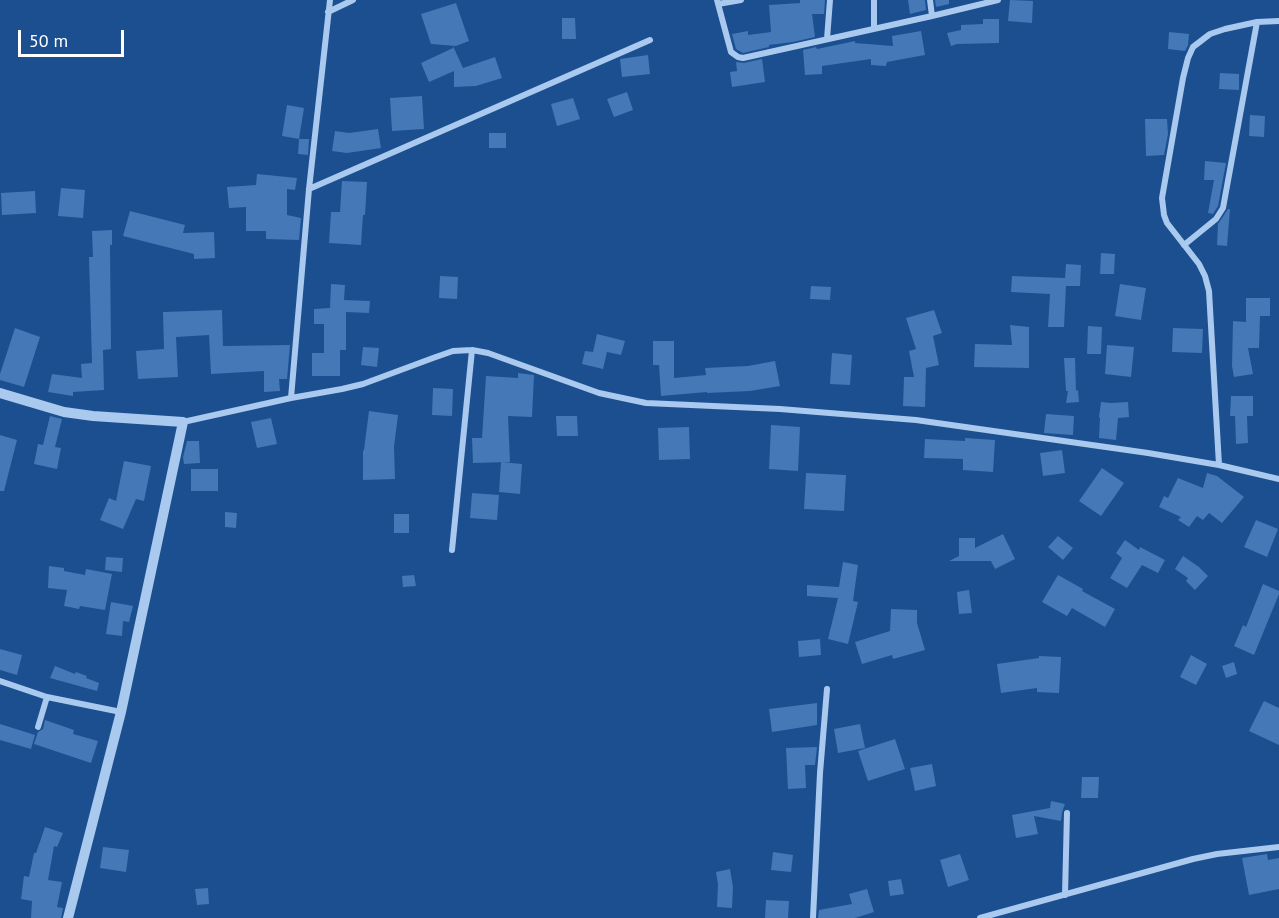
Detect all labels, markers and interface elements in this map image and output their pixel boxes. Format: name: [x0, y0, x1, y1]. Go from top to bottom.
scale bar: [21, 18, 128, 56]
text: 50 m: [29, 29, 68, 52]

